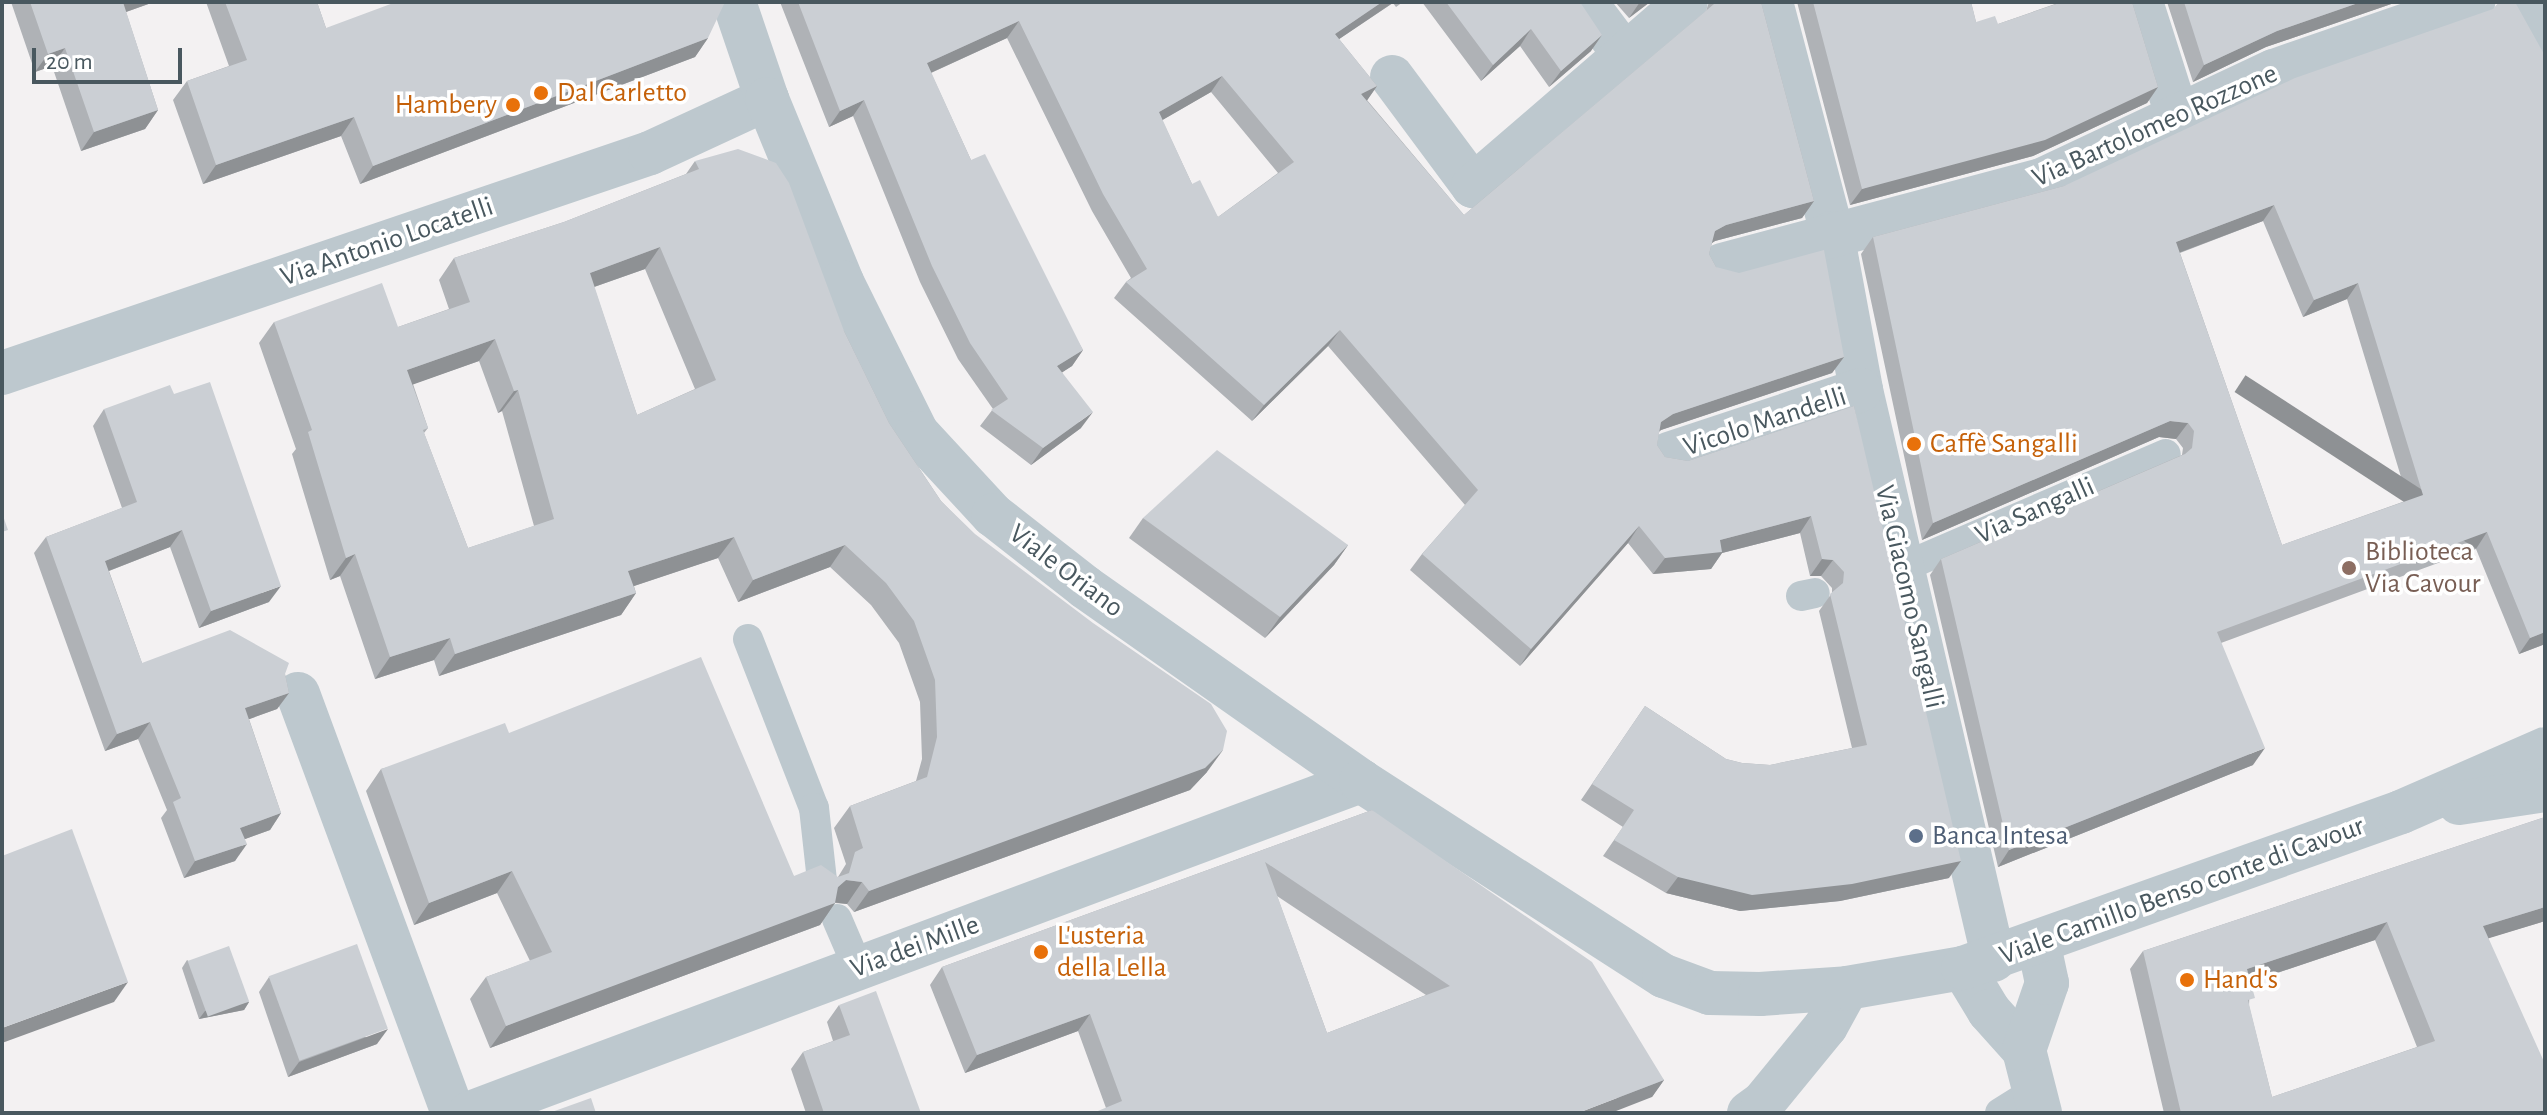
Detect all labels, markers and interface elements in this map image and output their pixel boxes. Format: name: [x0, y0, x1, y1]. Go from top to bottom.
scale bar: [36, 32, 186, 82]
text: 20 m: [46, 50, 93, 74]
street label: Via Bartolomeo Rozzone: [2027, 57, 2283, 195]
place label: Dal Carletto: [557, 76, 687, 110]
marker: Dal Carletto: [532, 84, 550, 102]
place label: Hambery: [395, 88, 497, 122]
marker: Hambery: [504, 96, 522, 114]
street label: Via Antonio Locatelli: [276, 190, 498, 294]
street label: Vicolo Mandelli: [1679, 380, 1851, 464]
place label: Caffè Sangalli: [1930, 427, 2078, 461]
marker: Caffè Sangalli: [1905, 435, 1923, 453]
street label: Via Sangalli: [1970, 470, 2100, 552]
street label: Via Giacomo Sangalli: [1867, 482, 1951, 712]
street label: Viale Oriano: [1002, 517, 1130, 625]
place label: Biblioteca Via Cavour: [2365, 535, 2480, 601]
marker: Biblioteca Via Cavour: [2340, 559, 2358, 577]
street label: Viale Camillo Benso conte di Cavour: [1995, 809, 2369, 973]
place label: Banca Intesa: [1932, 819, 2069, 853]
marker: Banca Intesa: [1907, 827, 1925, 845]
street label: Via dei Mille: [846, 908, 984, 986]
place label: L'usteria della Lella: [1057, 919, 1167, 985]
marker: L'usteria della Lella: [1032, 943, 1050, 961]
place label: Hand's: [2203, 963, 2278, 997]
marker: Hand's: [2178, 971, 2196, 989]

